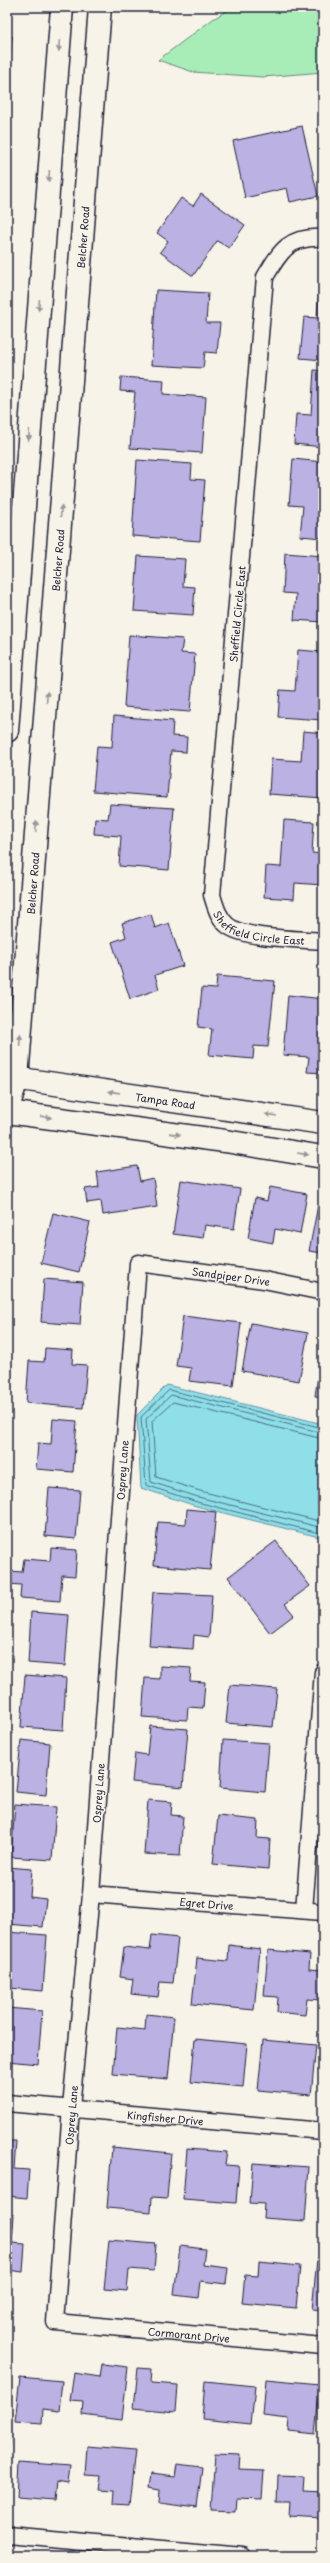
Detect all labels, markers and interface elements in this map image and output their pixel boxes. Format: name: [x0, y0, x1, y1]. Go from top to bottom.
one-way arrow: [56, 40, 62, 52]
one-way arrow: [46, 169, 53, 182]
street label: Belcher Road: [72, 205, 92, 269]
one-way arrow: [36, 299, 43, 311]
one-way arrow: [26, 429, 33, 441]
one-way arrow: [57, 505, 64, 517]
street label: Belcher Road: [47, 528, 67, 592]
street label: Sheffield Circle East: [225, 565, 249, 663]
one-way arrow: [43, 691, 50, 703]
one-way arrow: [33, 820, 40, 832]
street label: Belcher Road: [22, 851, 42, 915]
street label: Sheffield Circle East: [211, 908, 305, 947]
one-way arrow: [16, 1034, 23, 1046]
street label: Tampa Road: [134, 1088, 196, 1112]
one-way arrow: [108, 1089, 120, 1095]
one-way arrow: [265, 1111, 277, 1117]
one-way arrow: [40, 1114, 52, 1120]
one-way arrow: [168, 1131, 181, 1138]
one-way arrow: [297, 1151, 309, 1157]
street label: Sandpiper Drive: [191, 1263, 271, 1289]
street label: Osprey Lane: [112, 1439, 132, 1500]
street label: Osprey Lane: [88, 1762, 108, 1823]
street label: Egret Drive: [179, 1893, 234, 1913]
street label: Osprey Lane: [61, 2084, 81, 2145]
street label: Kingfisher Drive: [127, 2106, 204, 2128]
street label: Cormorant Drive: [147, 2323, 230, 2345]

